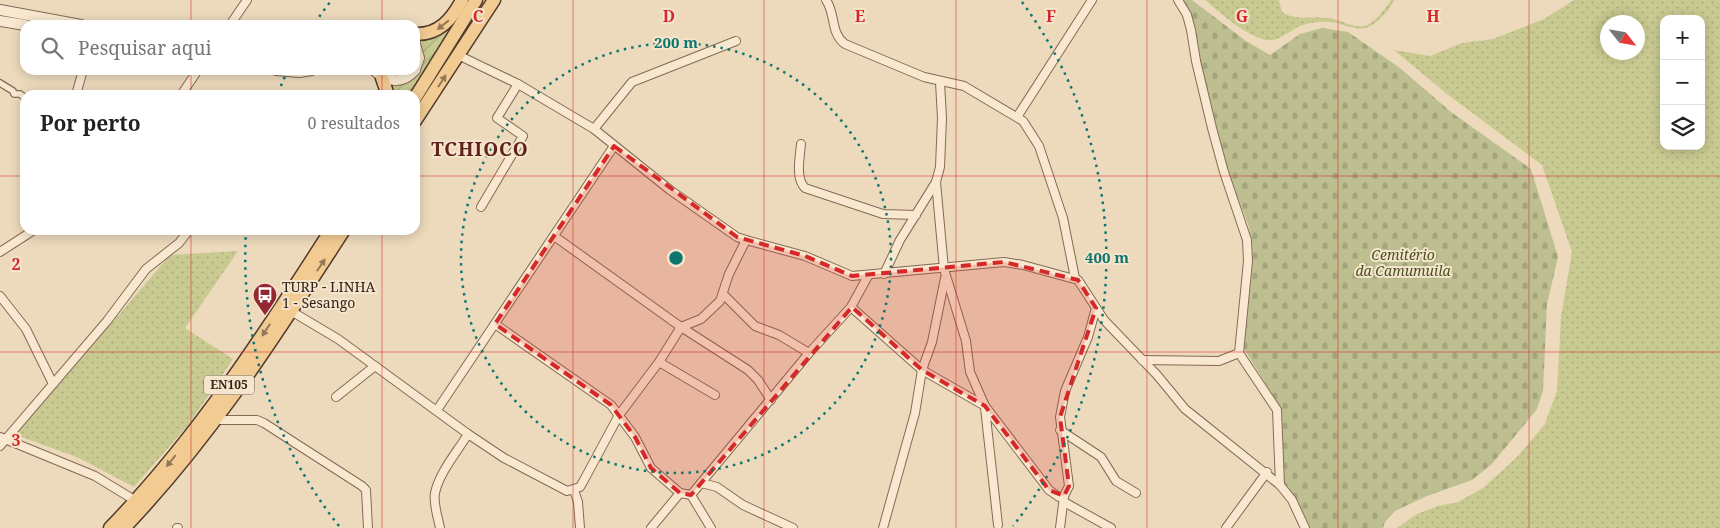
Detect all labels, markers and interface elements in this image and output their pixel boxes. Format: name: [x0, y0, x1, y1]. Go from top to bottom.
text: C: [473, 5, 484, 27]
text: D: [663, 5, 675, 27]
text: E: [855, 5, 865, 27]
text: F: [1046, 5, 1056, 27]
text: G: [1236, 5, 1248, 27]
text: H: [1426, 5, 1440, 27]
north arrow: [1600, 15, 1645, 60]
map controls: [1660, 15, 1705, 150]
button: +: [1660, 15, 1705, 60]
one-way arrow: [437, 19, 450, 30]
search box: [20, 20, 420, 75]
text: 200 m: [654, 32, 698, 52]
icon: search: [38, 34, 66, 62]
text: Pesquisar aqui: [78, 35, 212, 61]
button: −: [1660, 60, 1705, 105]
one-way arrow: [437, 74, 446, 87]
button: layers: [1660, 105, 1705, 150]
text: Por perto: [40, 109, 141, 137]
text: 0 resultados: [308, 112, 400, 134]
district label: TCHIOCO: [431, 136, 529, 162]
park label: Cemitério da Camumuila: [1355, 245, 1451, 280]
text: 400 m: [1085, 247, 1129, 267]
centre of rings: [667, 249, 685, 267]
text: 2: [11, 253, 21, 275]
one-way arrow: [316, 259, 326, 272]
place label: TURP - LINHA 1 - Sesango: [282, 277, 376, 312]
bus stop icon: TURP - LINHA 1 - Sesango: [252, 282, 278, 316]
one-way arrow: [261, 323, 271, 336]
road number: EN105: [204, 376, 254, 394]
text: 3: [11, 429, 21, 451]
one-way arrow: [165, 454, 176, 467]

